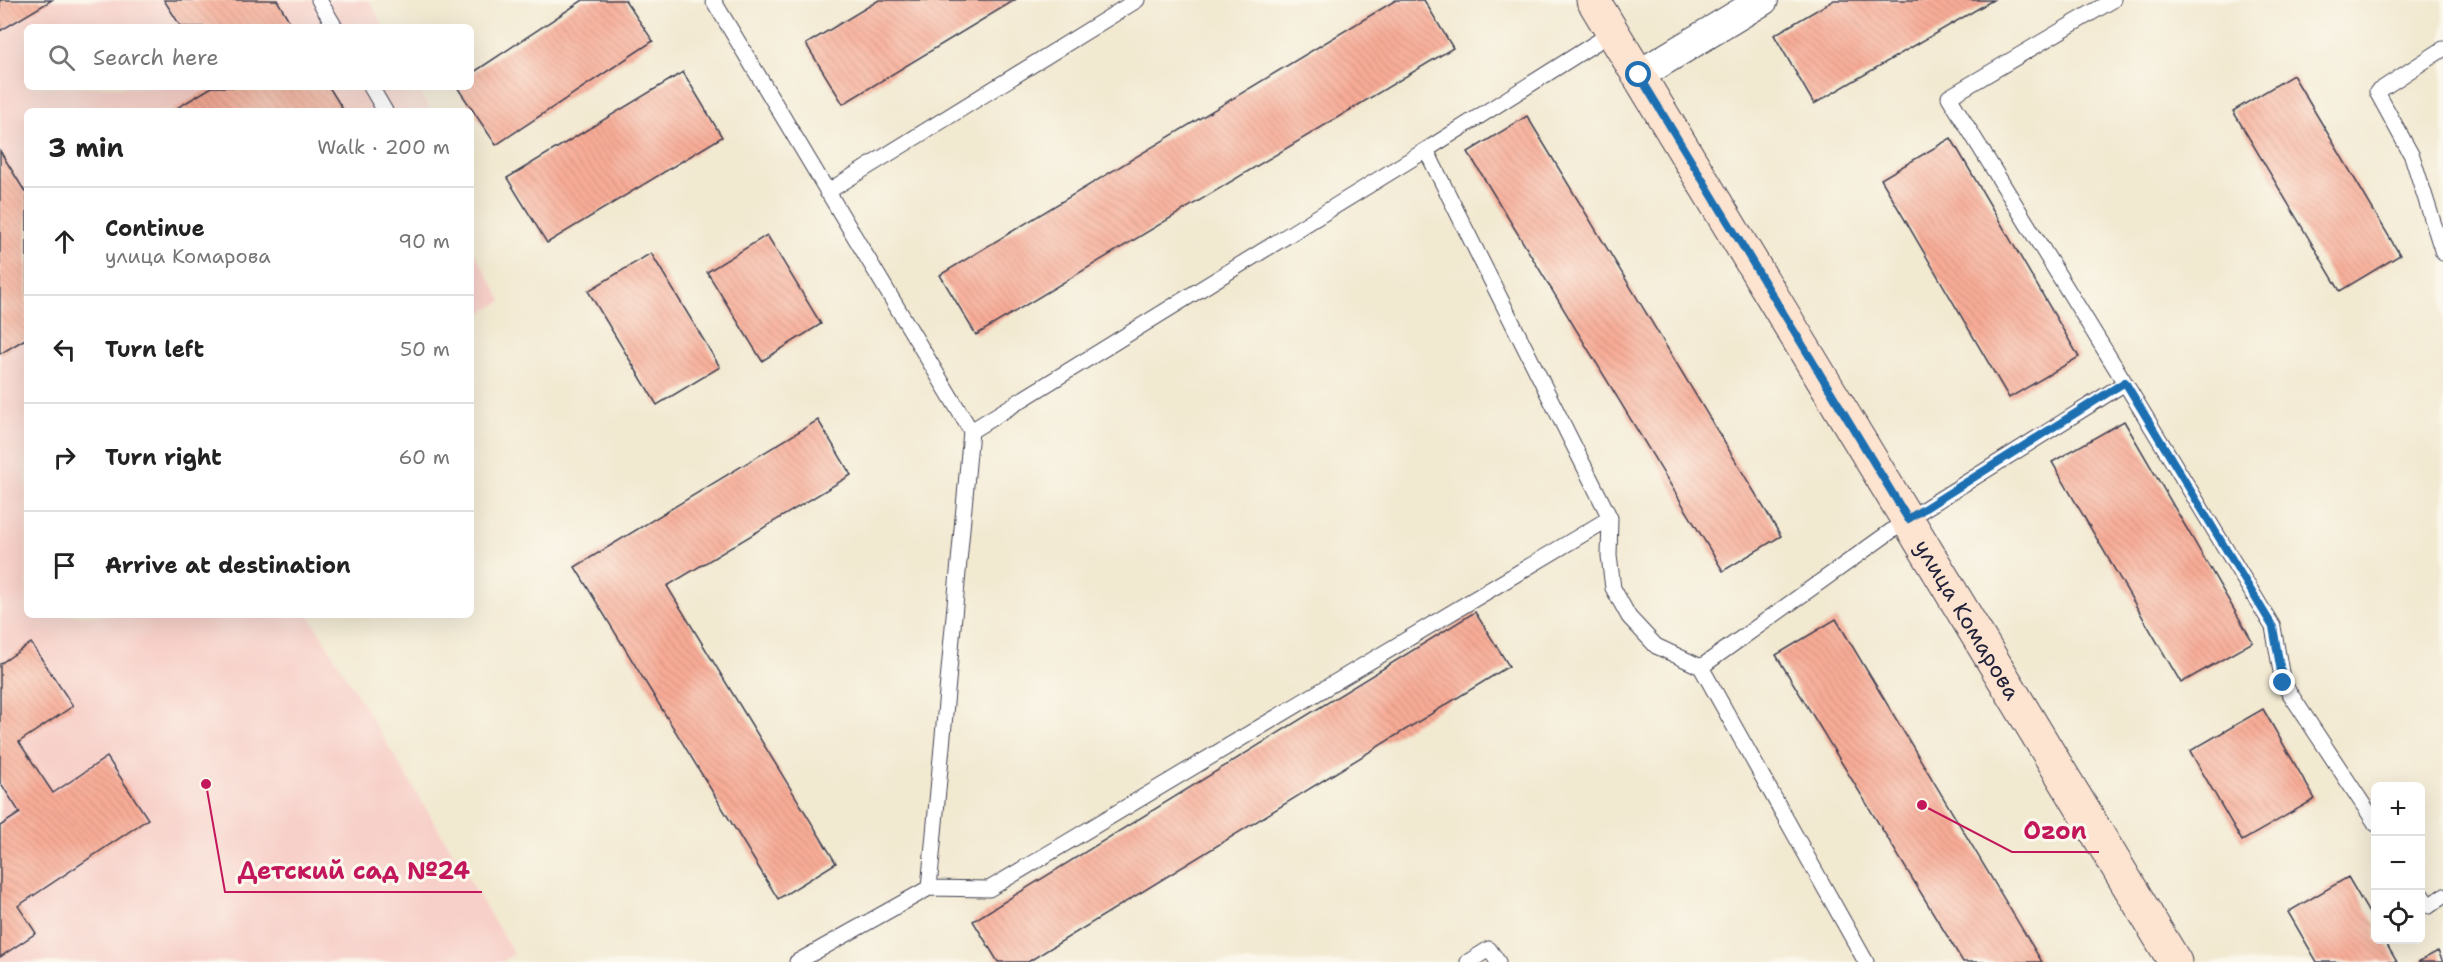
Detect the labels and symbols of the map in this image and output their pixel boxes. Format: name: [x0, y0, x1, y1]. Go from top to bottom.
route start: [1625, 61, 1651, 87]
street label: улица Комарова: [1908, 534, 2028, 705]
route end: [2269, 669, 2295, 695]
callout: Ozon: [2012, 810, 2099, 852]
text: Ozon: [2023, 815, 2087, 847]
callout: Детский сад №24: [225, 850, 482, 892]
text: Детский сад №24: [238, 855, 470, 887]

